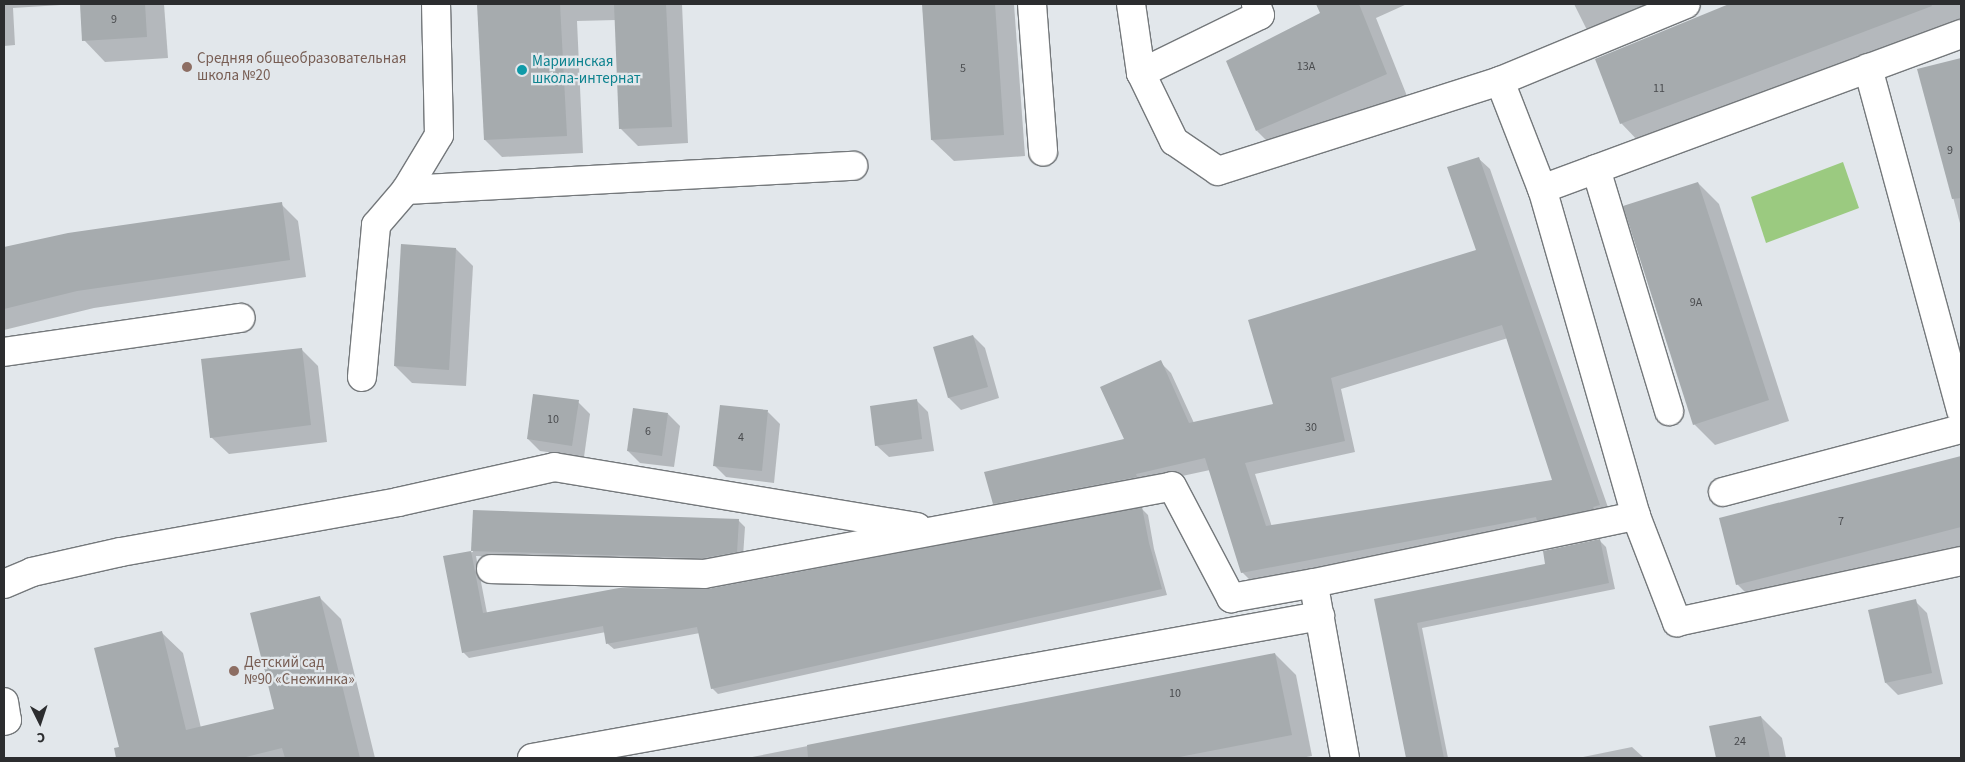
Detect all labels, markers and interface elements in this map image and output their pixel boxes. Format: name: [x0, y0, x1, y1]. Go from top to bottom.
house number: 9: [111, 13, 117, 27]
place label: Средняя общеобразовательная школа №20: [197, 49, 406, 84]
place label: Мариинская школа-интернат: [532, 52, 641, 87]
house number: 13А: [1297, 60, 1315, 74]
marker: Средняя общеобразовательная школа №20: [181, 61, 193, 73]
house number: 5: [960, 62, 966, 76]
marker: Мариинская школа-интернат: [516, 64, 528, 76]
house number: 11: [1653, 82, 1665, 96]
house number: 9: [1947, 144, 1953, 158]
house number: 9А: [1690, 296, 1702, 310]
house number: 10: [547, 413, 559, 427]
house number: 30: [1305, 421, 1317, 435]
house number: 6: [645, 425, 651, 439]
house number: 4: [738, 431, 744, 445]
house number: 7: [1838, 515, 1844, 529]
place label: Детский сад №90 «Снежинка»: [244, 653, 355, 688]
marker: Детский сад №90 «Снежинка»: [228, 665, 240, 677]
house number: 10: [1169, 687, 1181, 701]
north arrow: [15, 697, 65, 747]
text: С: [36, 727, 46, 747]
house number: 24: [1734, 735, 1746, 749]

